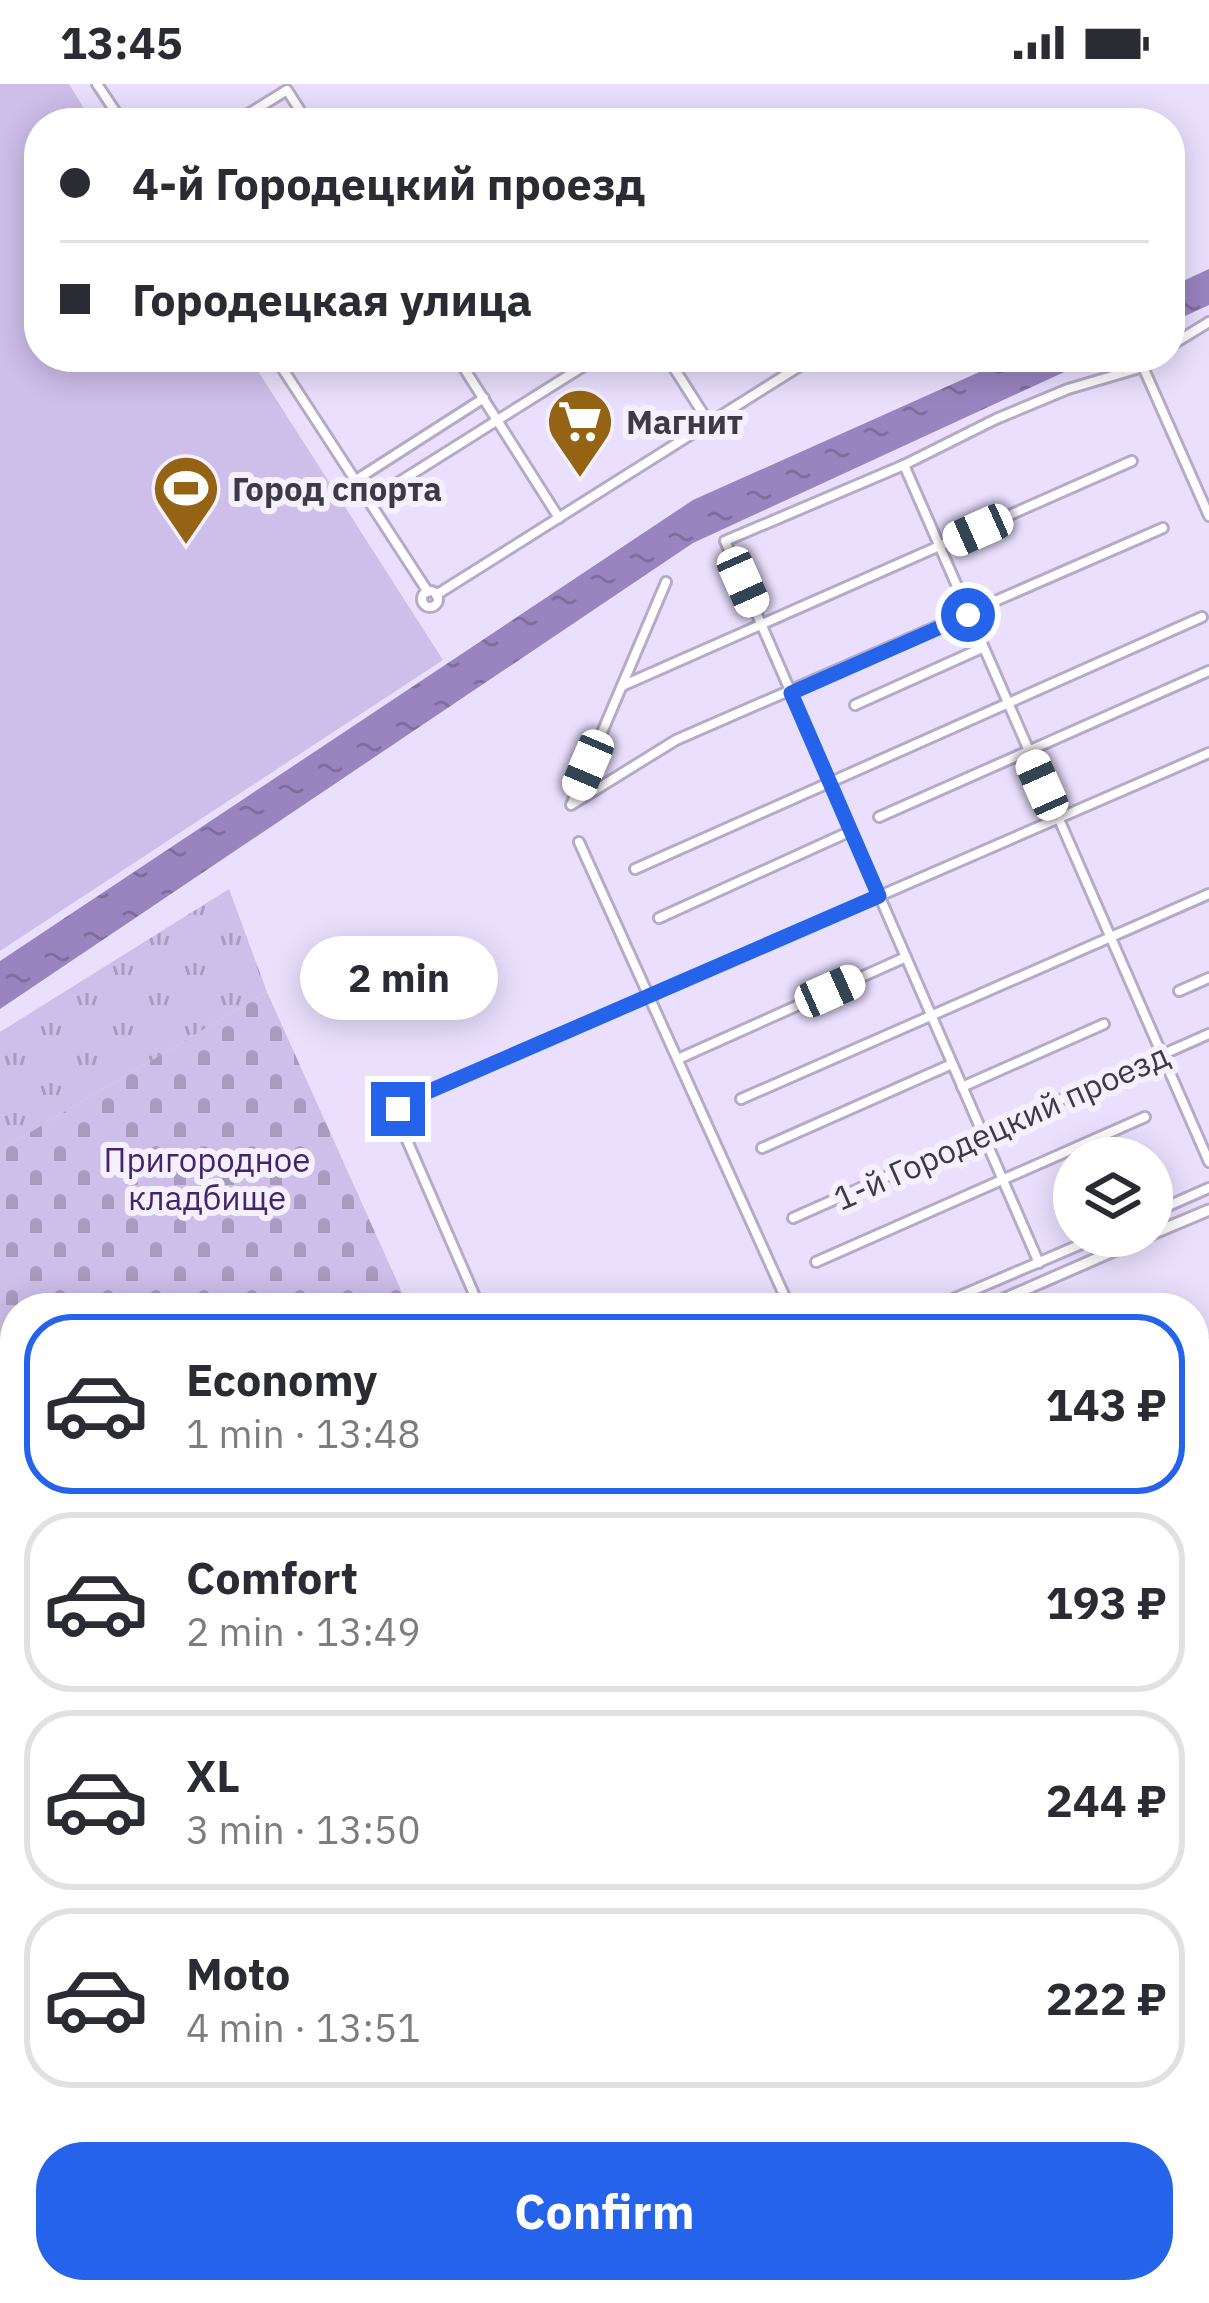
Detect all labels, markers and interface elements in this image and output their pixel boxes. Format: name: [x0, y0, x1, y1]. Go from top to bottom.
text: 13:45: [60, 13, 183, 71]
text: 4-й Городецкий проезд: [132, 154, 645, 212]
text: Городецкая улица: [132, 270, 532, 328]
supermarket icon: Магнит: [545, 386, 615, 480]
place label: Магнит: [626, 400, 743, 443]
sports icon: Город спорта: [151, 453, 221, 547]
place label: Город спорта: [232, 467, 442, 510]
car: [938, 499, 1018, 561]
car: [712, 542, 774, 622]
route start: [941, 588, 995, 642]
car: [557, 725, 619, 805]
car: [1011, 745, 1073, 825]
callout: 2 min: [299, 935, 497, 1019]
text: 2 min: [348, 952, 450, 1003]
car: [790, 960, 870, 1022]
street label: 1-й Городецкий проезд: [827, 1033, 1175, 1219]
route end: [371, 1082, 425, 1136]
map controls: [1053, 1137, 1173, 1257]
button: layers: [1053, 1137, 1173, 1257]
park label: Пригородное кладбище: [104, 1138, 310, 1219]
icon: car: [42, 1350, 150, 1458]
text: Economy: [186, 1350, 377, 1408]
text: 143 ₽: [1046, 1375, 1167, 1433]
text: 1 min · 13:48: [186, 1408, 421, 1459]
icon: car: [42, 1548, 150, 1656]
text: Comfort: [186, 1548, 358, 1606]
text: 193 ₽: [1046, 1573, 1167, 1631]
text: 2 min · 13:49: [186, 1606, 421, 1657]
icon: car: [42, 1746, 150, 1854]
text: XL: [186, 1746, 240, 1804]
text: 244 ₽: [1046, 1771, 1167, 1829]
text: 3 min · 13:50: [186, 1804, 421, 1855]
icon: car: [42, 1944, 150, 2052]
text: Moto: [186, 1944, 290, 2002]
text: 222 ₽: [1046, 1969, 1167, 2027]
text: 4 min · 13:51: [186, 2002, 421, 2053]
button: Confirm: [36, 2142, 1173, 2280]

